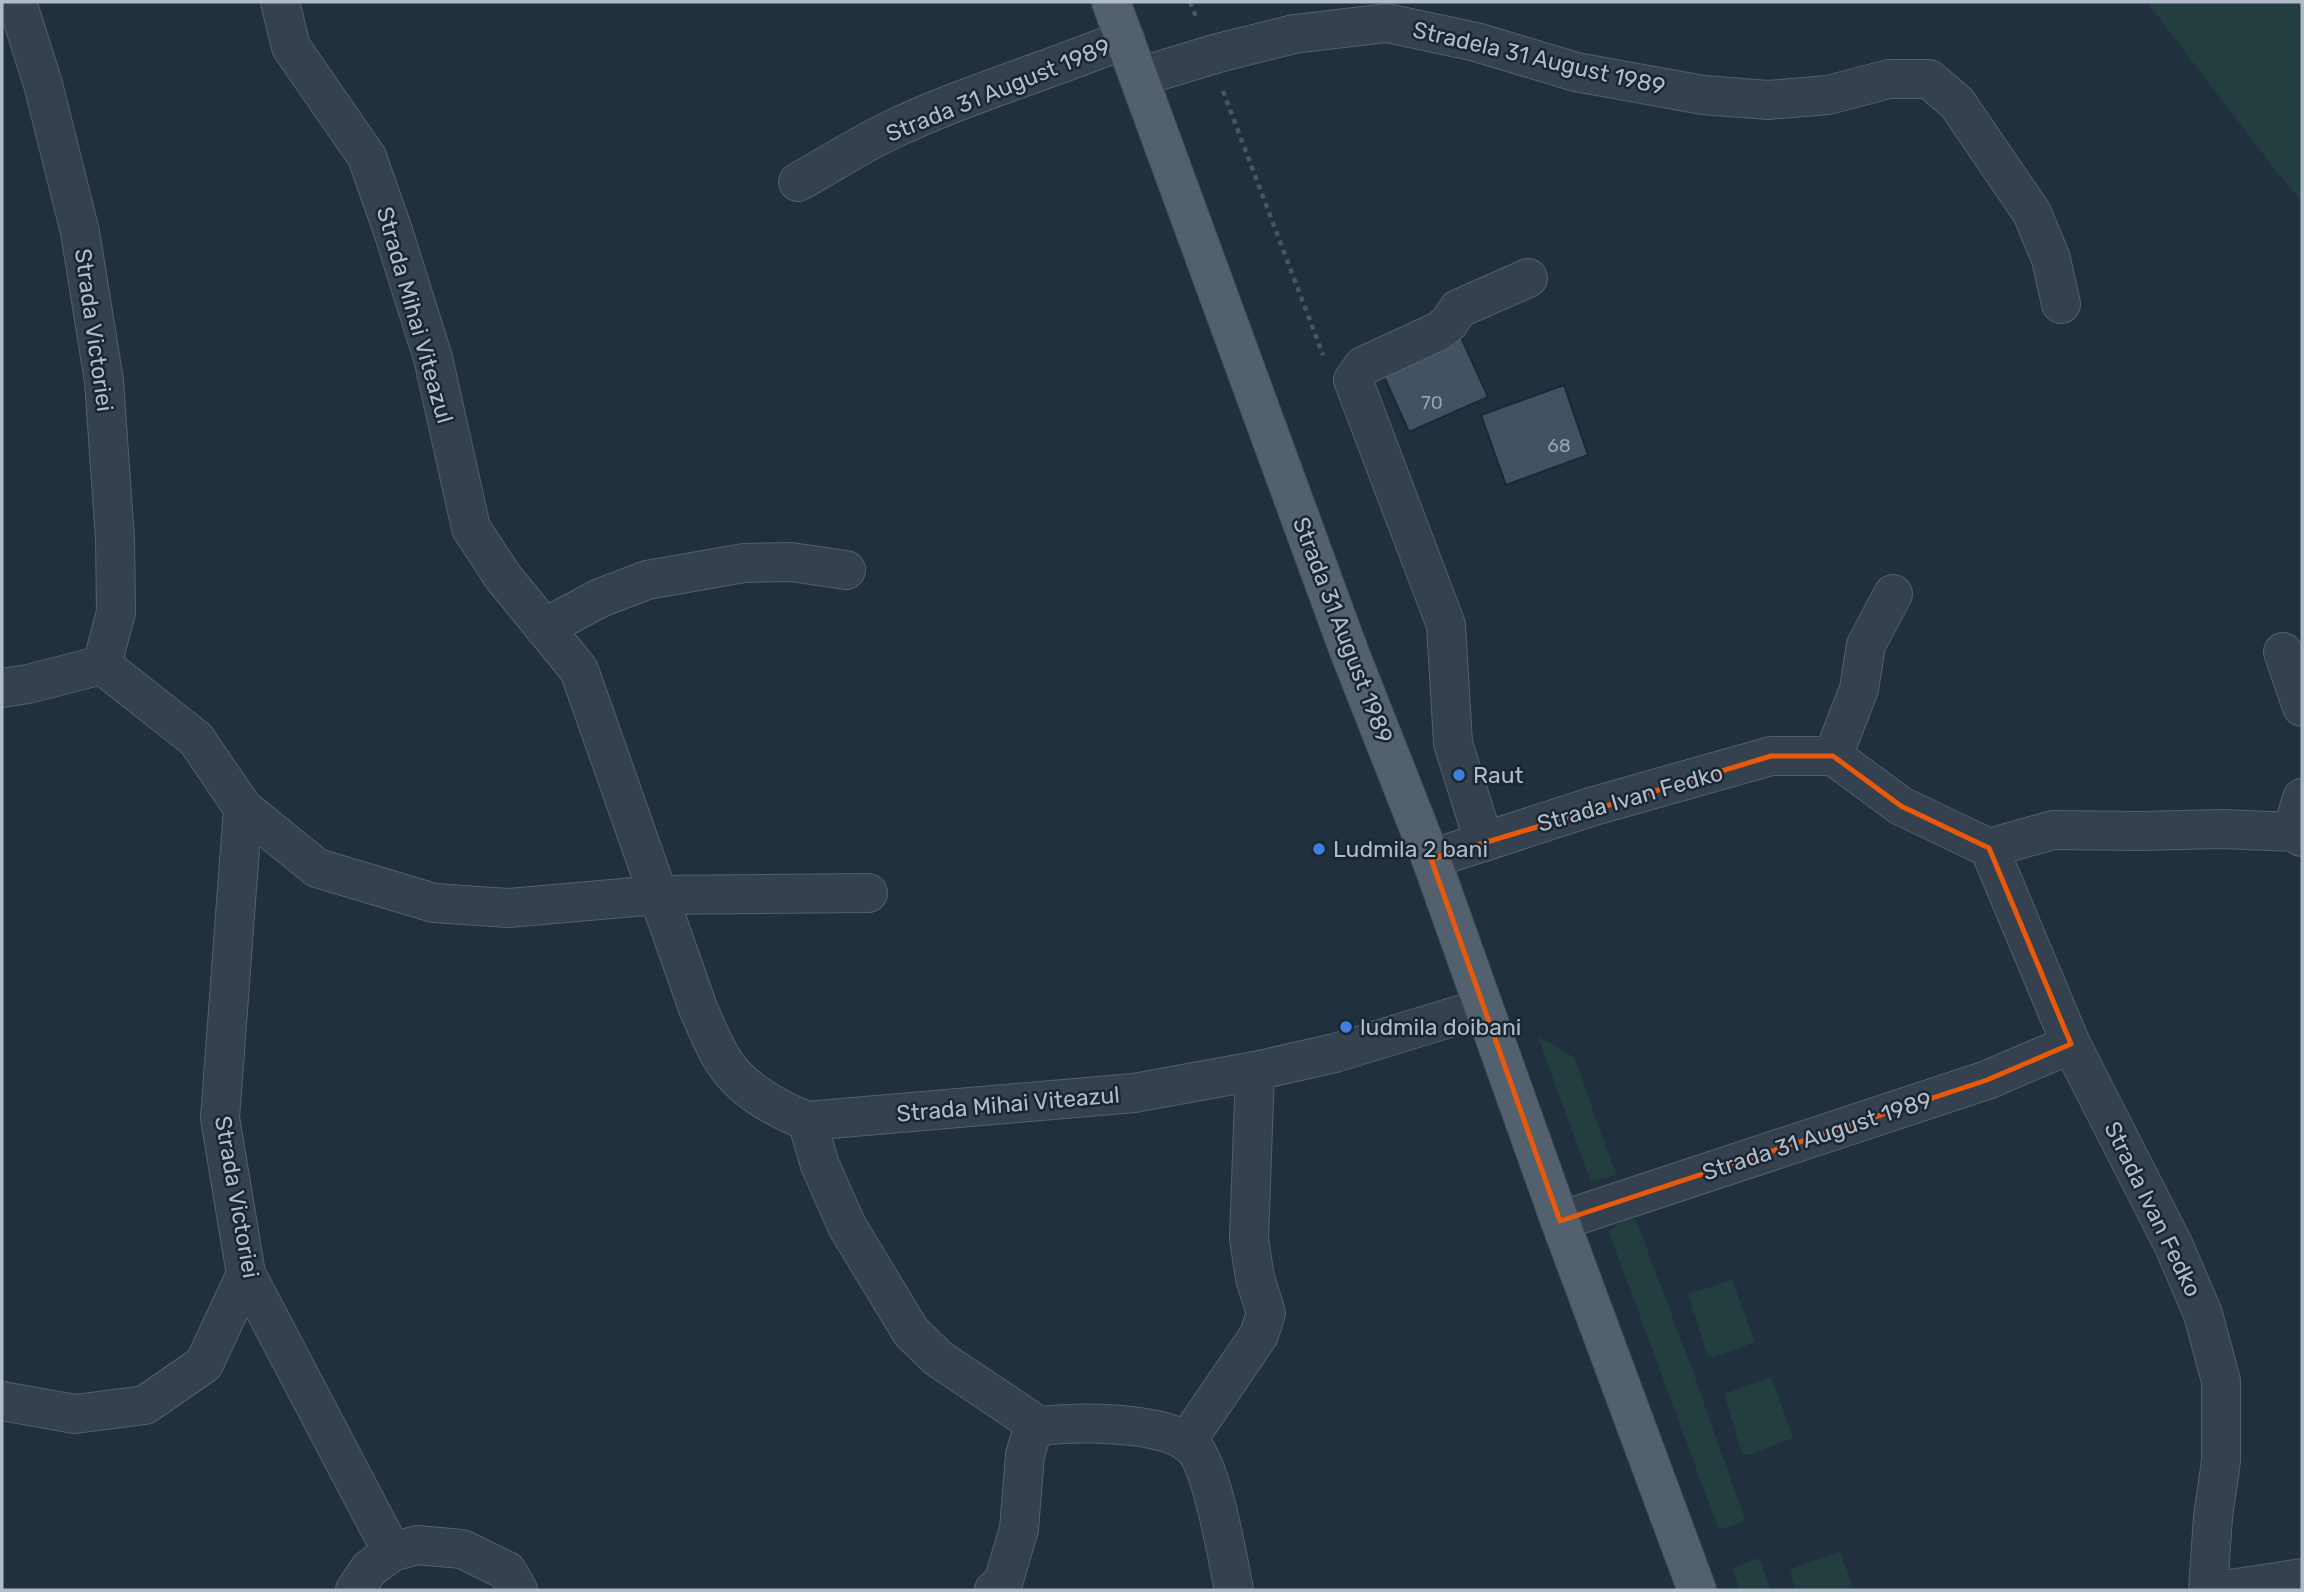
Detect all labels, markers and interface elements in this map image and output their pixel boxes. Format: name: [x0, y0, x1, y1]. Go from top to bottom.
street label: Stradela 31 August 1989: [1410, 15, 1668, 101]
street label: Strada 31 August 1989: [882, 32, 1114, 148]
street label: Strada Mihai Viteazul: [371, 204, 459, 426]
street label: Strada Victoriei: [69, 247, 119, 413]
house number: 70: [1421, 391, 1443, 414]
house number: 68: [1547, 434, 1571, 457]
street label: Strada 31 August 1989: [1287, 513, 1399, 747]
street label: Strada Ivan Fedko: [1534, 758, 1726, 838]
place label: Raut: [1473, 761, 1524, 789]
marker: Raut: [1451, 767, 1467, 783]
place label: Ludmila 2 bani: [1333, 835, 1488, 863]
marker: Ludmila 2 bani: [1311, 841, 1327, 857]
place label: ludmila doibani: [1360, 1013, 1521, 1041]
marker: ludmila doibani: [1338, 1019, 1354, 1035]
street label: Strada Mihai Viteazul: [895, 1080, 1121, 1128]
street label: Strada 31 August 1989: [1699, 1086, 1935, 1186]
street label: Strada Victoriei: [209, 1114, 265, 1280]
street label: Strada Ivan Fedko: [2098, 1117, 2208, 1301]

